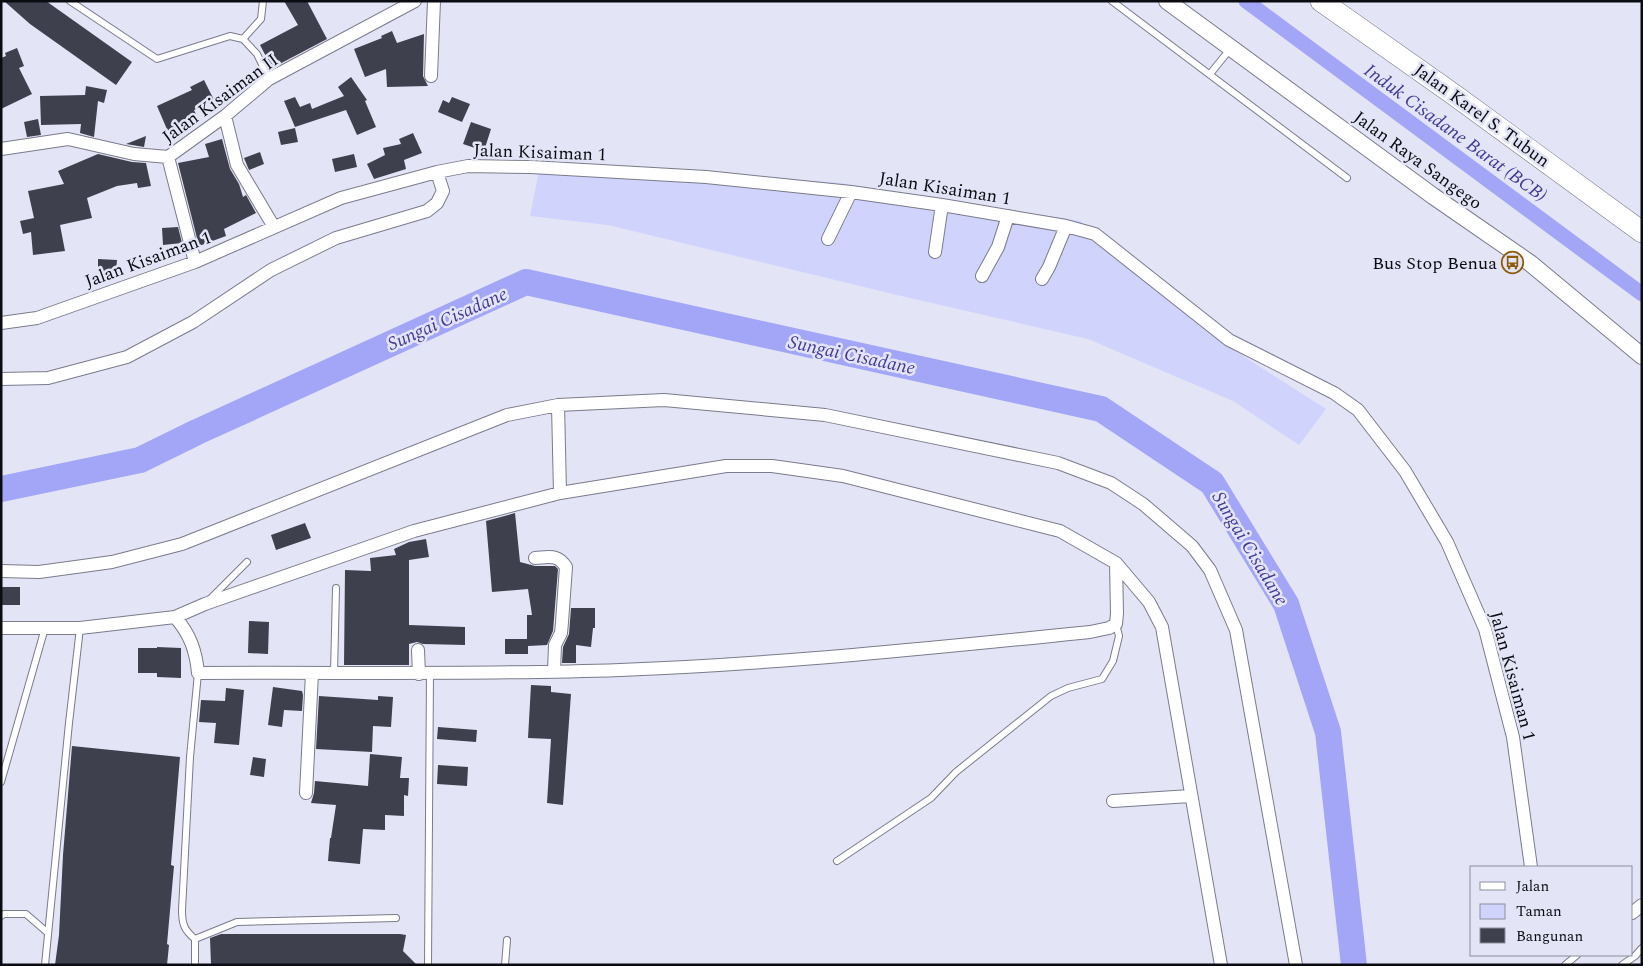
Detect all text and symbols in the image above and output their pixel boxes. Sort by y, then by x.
street label: Jalan Kisaiman II [157,47,284,150]
water label: Induk Cisadane Barat (BCB) [1357,57,1553,210]
street label: Jalan Karel S. Tubun [1408,57,1555,174]
street label: Jalan Raya Sangego [1348,104,1488,217]
street label: Jalan Kisaiman 1 [473,137,607,168]
street label: Jalan Kisaiman 1 [877,165,1013,212]
street label: Jalan Kisaiman 1 [81,224,215,295]
place label: Bus Stop Benua [1372,250,1497,277]
bus stop icon: Bus Stop Benua [1501,251,1525,275]
water label: Sungai Cisadane [383,280,512,359]
water label: Sungai Cisadane [786,328,918,383]
water label: Sungai Cisadane [1204,486,1295,612]
street label: Jalan Kisaiman 1 [1482,608,1543,744]
legend [1470,866,1633,956]
text: Jalan [1516,875,1549,898]
text: Taman [1516,900,1562,923]
text: Bangunan [1516,925,1583,948]

